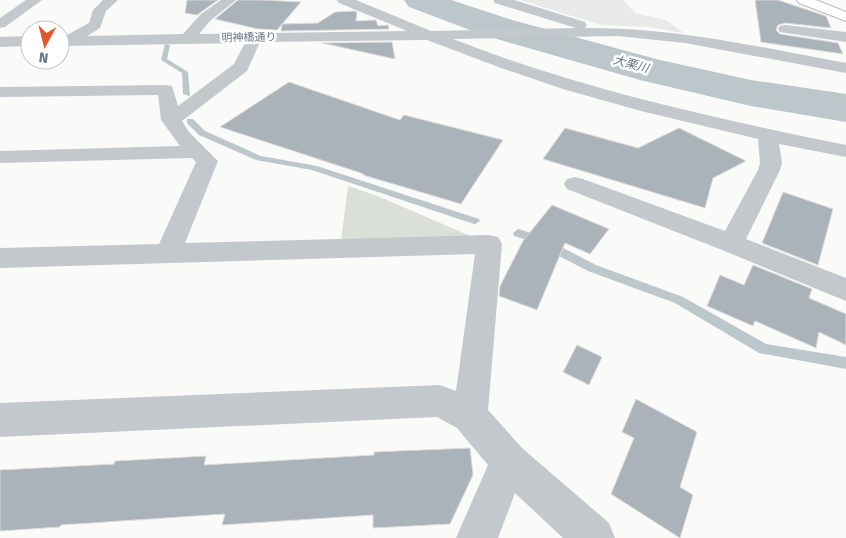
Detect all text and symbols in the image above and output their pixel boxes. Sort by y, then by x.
north arrow [20,20,70,70]
street label: 明神橋通り [221,31,277,44]
text: N [38,48,49,66]
water label: 大栗川 [612,53,652,76]

